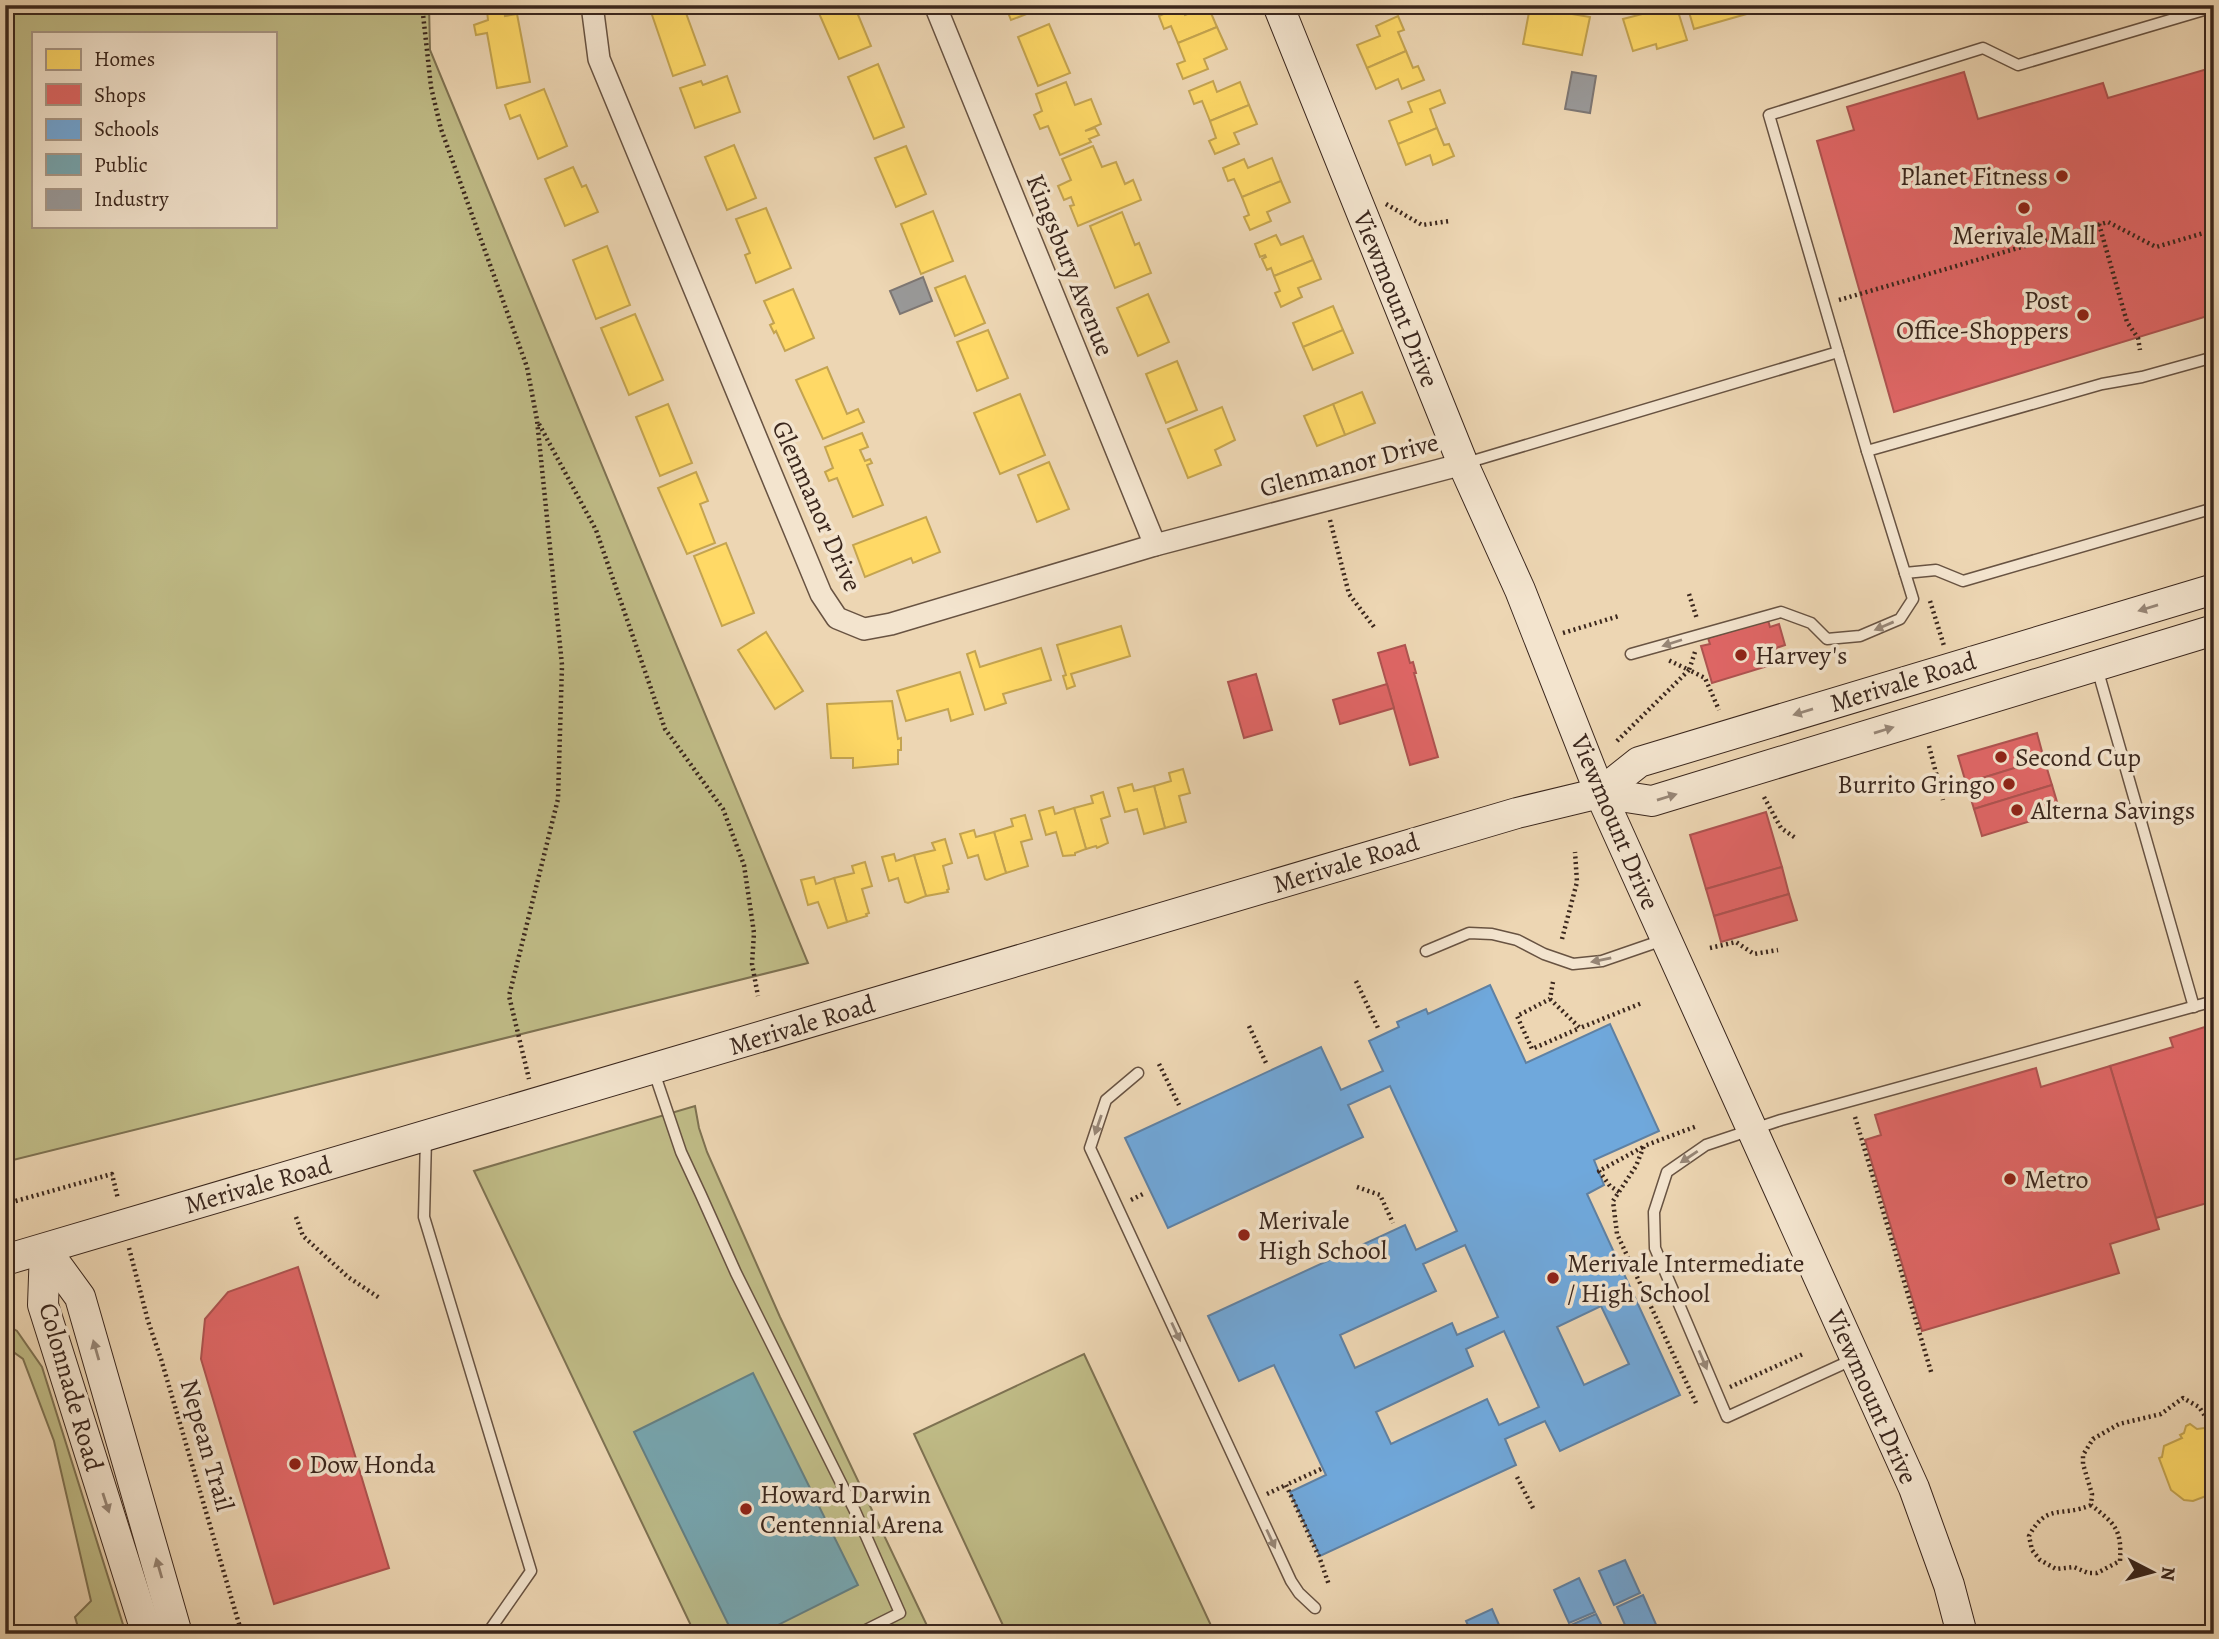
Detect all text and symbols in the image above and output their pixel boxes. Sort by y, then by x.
legend [32,32,276,228]
text: Homes [94,45,155,73]
text: Shops [94,81,146,109]
text: Schools [94,115,159,143]
text: Public [94,151,148,179]
place label: Planet Fitness [1900,159,2048,194]
marker: Planet Fitness [2054,168,2070,184]
street label: Kingsbury Avenue [1018,169,1122,361]
text: Industry [94,185,169,213]
marker: Merivale Mall [2016,200,2032,216]
street label: Viewmount Drive [1344,205,1447,392]
place label: Merivale Mall [1952,218,2096,253]
place label: Post Office-Shoppers [1896,283,2069,348]
marker: Post Office-Shoppers [2075,307,2091,323]
street label: Glenmanor Drive [764,415,870,597]
street label: Glenmanor Drive [1256,424,1442,506]
one-way arrow [2138,604,2159,614]
one-way arrow [1873,620,1894,631]
one-way arrow [1661,638,1682,649]
place label: Harvey's [1755,638,1848,673]
street label: Merivale Road [1826,643,1980,721]
marker: Harvey's [1733,647,1749,663]
one-way arrow [1792,708,1813,718]
one-way arrow [1874,725,1895,735]
street label: Viewmount Drive [1562,728,1668,915]
place label: Second Cup [2015,740,2141,775]
marker: Second Cup [1993,749,2009,765]
place label: Burrito Gringo [1837,767,1995,802]
marker: Burrito Gringo [2001,776,2017,792]
one-way arrow [1656,791,1677,802]
place label: Alterna Savings [2030,793,2195,828]
marker: Alterna Savings [2009,802,2025,818]
street label: Merivale Road [1269,824,1423,902]
one-way arrow [1590,954,1612,965]
street label: Merivale Road [725,986,879,1064]
one-way arrow [1092,1115,1103,1136]
street label: Merivale Road [181,1147,335,1223]
one-way arrow [1679,1150,1699,1163]
place label: Metro [2024,1162,2088,1197]
marker: Metro [2002,1171,2018,1187]
place label: Merivale High School [1258,1203,1387,1268]
marker: Merivale High School [1236,1227,1252,1243]
place label: Merivale Intermediate / High School [1567,1246,1804,1311]
marker: Merivale Intermediate / High School [1545,1270,1561,1286]
street label: Colonnade Road [30,1299,112,1475]
street label: Viewmount Drive [1818,1303,1926,1490]
one-way arrow [1170,1322,1182,1342]
one-way arrow [90,1339,100,1360]
one-way arrow [1697,1350,1709,1370]
street label: Nepean Trail [171,1375,243,1515]
place label: Dow Honda [309,1447,436,1482]
marker: Dow Honda [287,1456,303,1472]
place label: Howard Darwin Centennial Arena [760,1477,944,1542]
one-way arrow [101,1493,111,1514]
marker: Howard Darwin Centennial Arena [738,1501,754,1517]
one-way arrow [1266,1528,1277,1549]
north arrow [2118,1538,2188,1608]
one-way arrow [153,1557,163,1578]
text: N [2154,1565,2182,1582]

